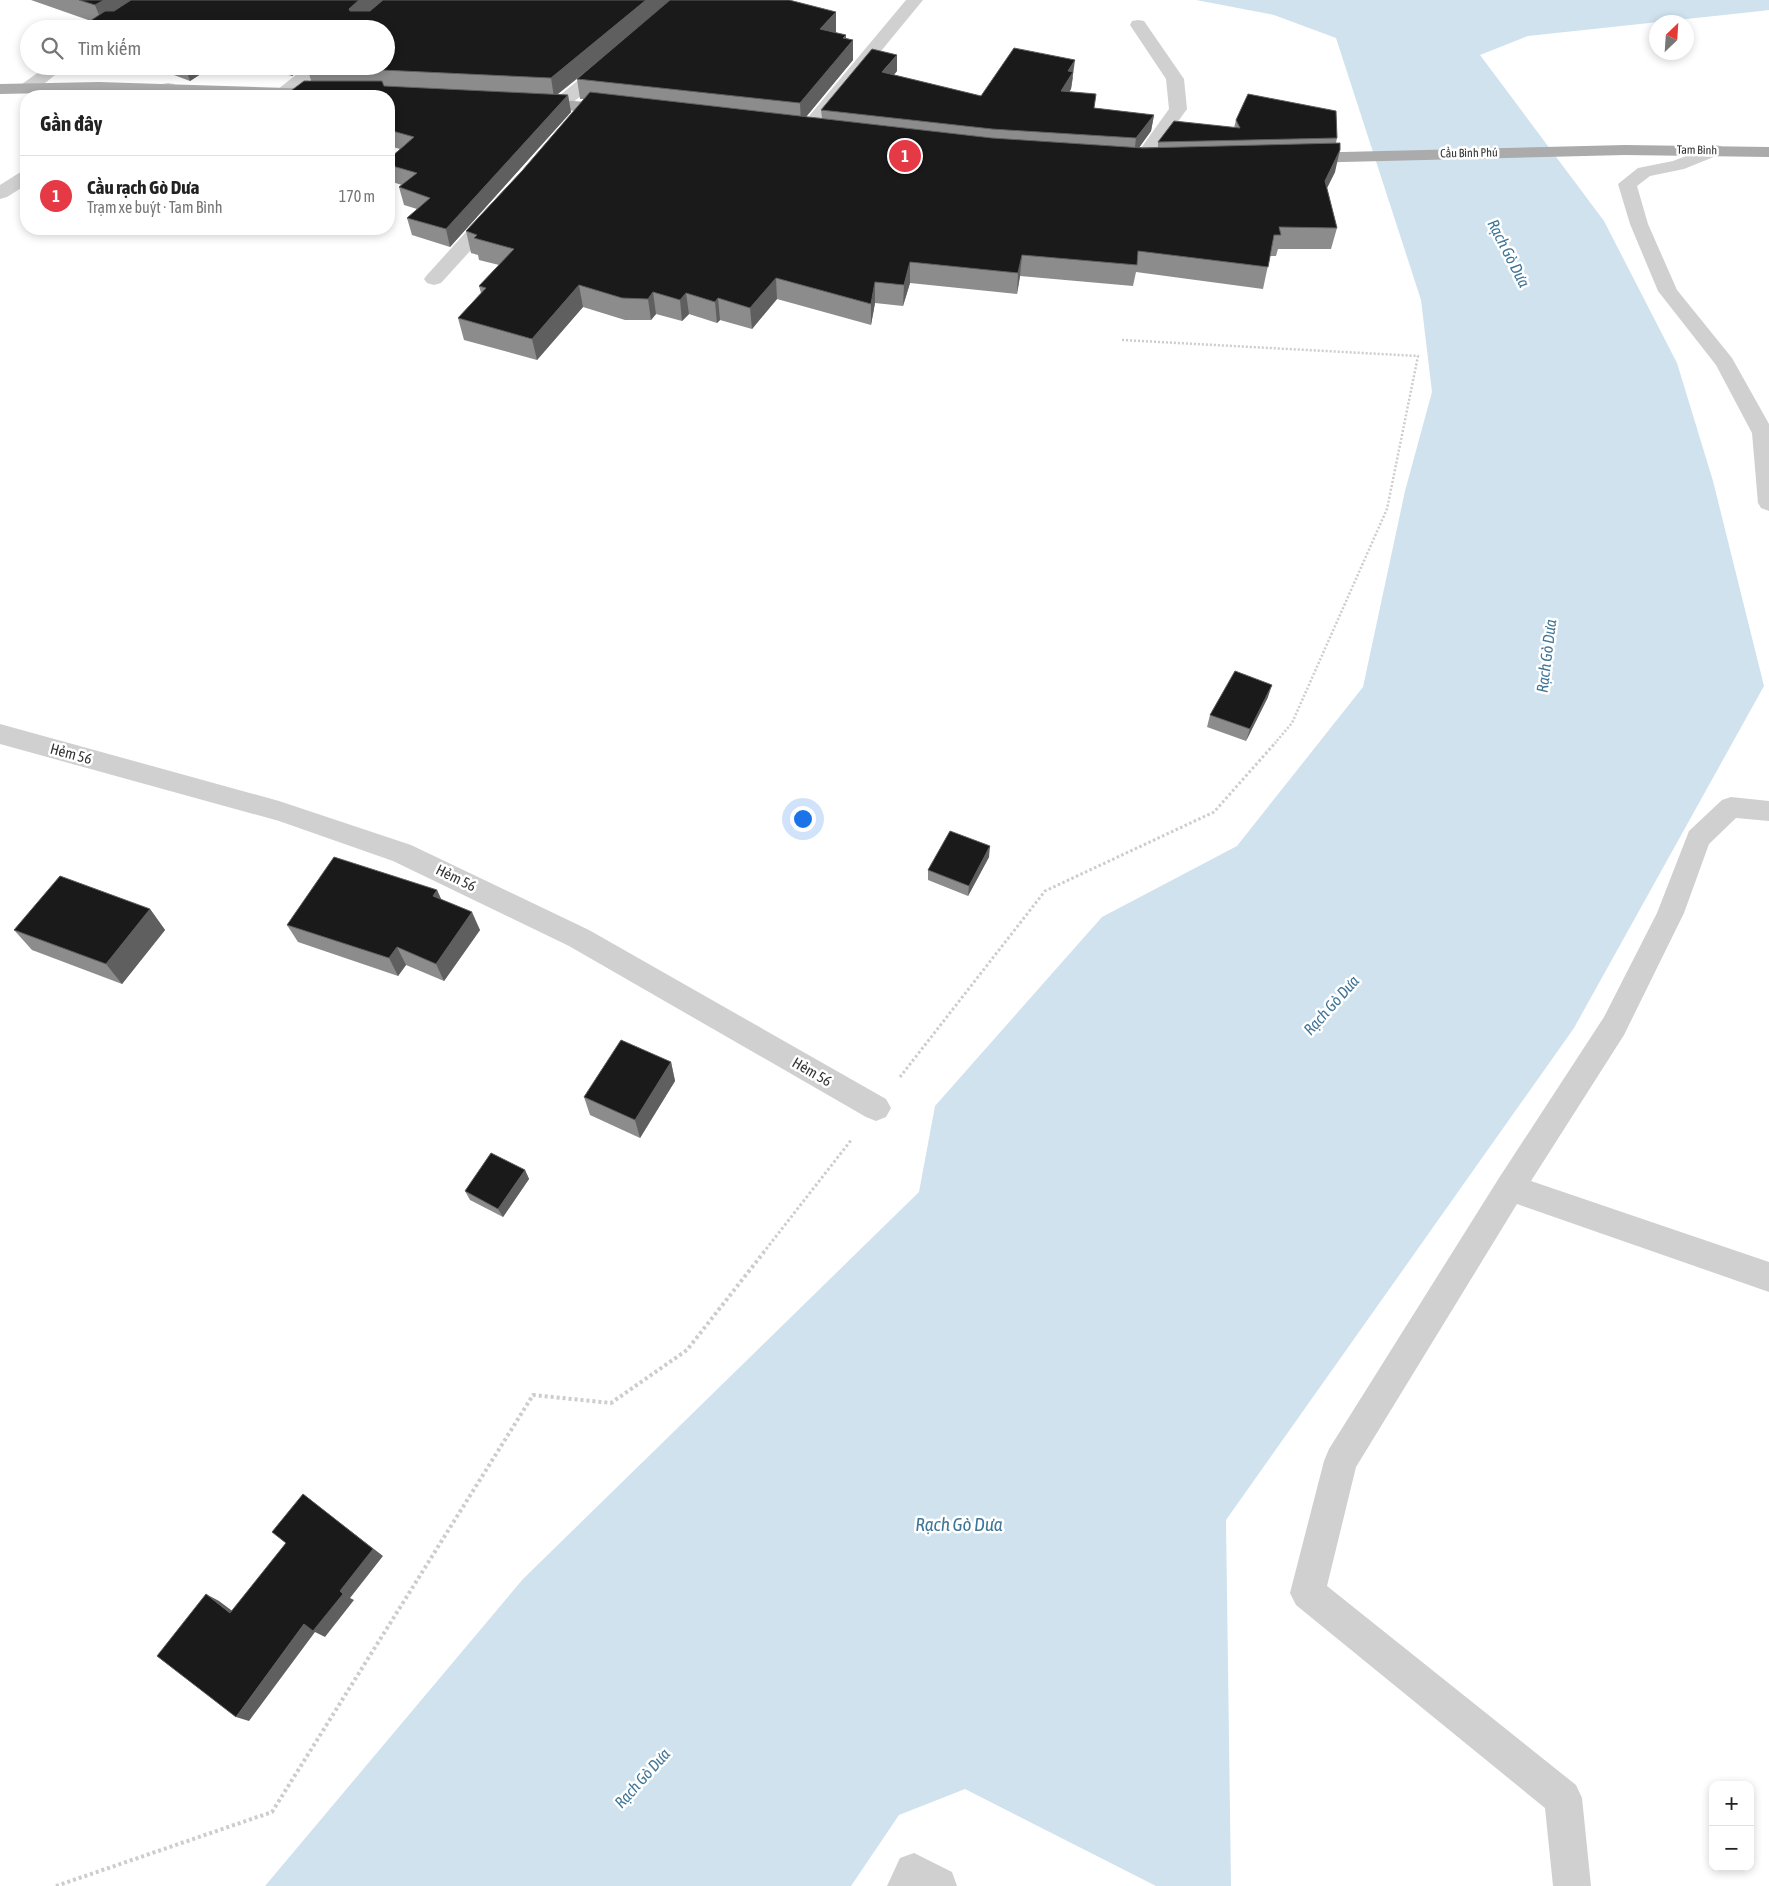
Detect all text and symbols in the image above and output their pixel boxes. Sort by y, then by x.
north arrow [1649,15,1694,60]
search box [20,20,395,75]
icon: search [38,34,66,62]
text: Tìm kiếm [78,37,141,59]
text: Gần đây [40,111,102,135]
pin: 1 [889,137,921,175]
street label: Tam Bình [1677,143,1717,157]
street label: Cầu Bình Phú [1440,145,1498,161]
text: Cầu rạch Gò Dưa [87,176,199,198]
text: 1 [52,187,60,205]
text: 170 m [339,187,375,205]
text: Trạm xe buýt · Tam Bình [87,198,223,216]
water label: Rạch Gò Dưa [1484,216,1534,290]
water label: Rạch Gò Dưa [1533,618,1559,694]
street label: Hẻm 56 [48,740,94,767]
your location [790,806,816,832]
street label: Hẻm 56 [433,861,479,895]
water label: Rạch Gò Dưa [1300,971,1363,1038]
street label: Hẻm 56 [790,1054,835,1090]
water label: Rạch Gò Dưa [915,1513,1003,1535]
water label: Rạch Gò Dưa [611,1744,674,1811]
map controls [1709,1781,1754,1871]
button: + [1709,1781,1754,1826]
button: − [1709,1826,1754,1871]

